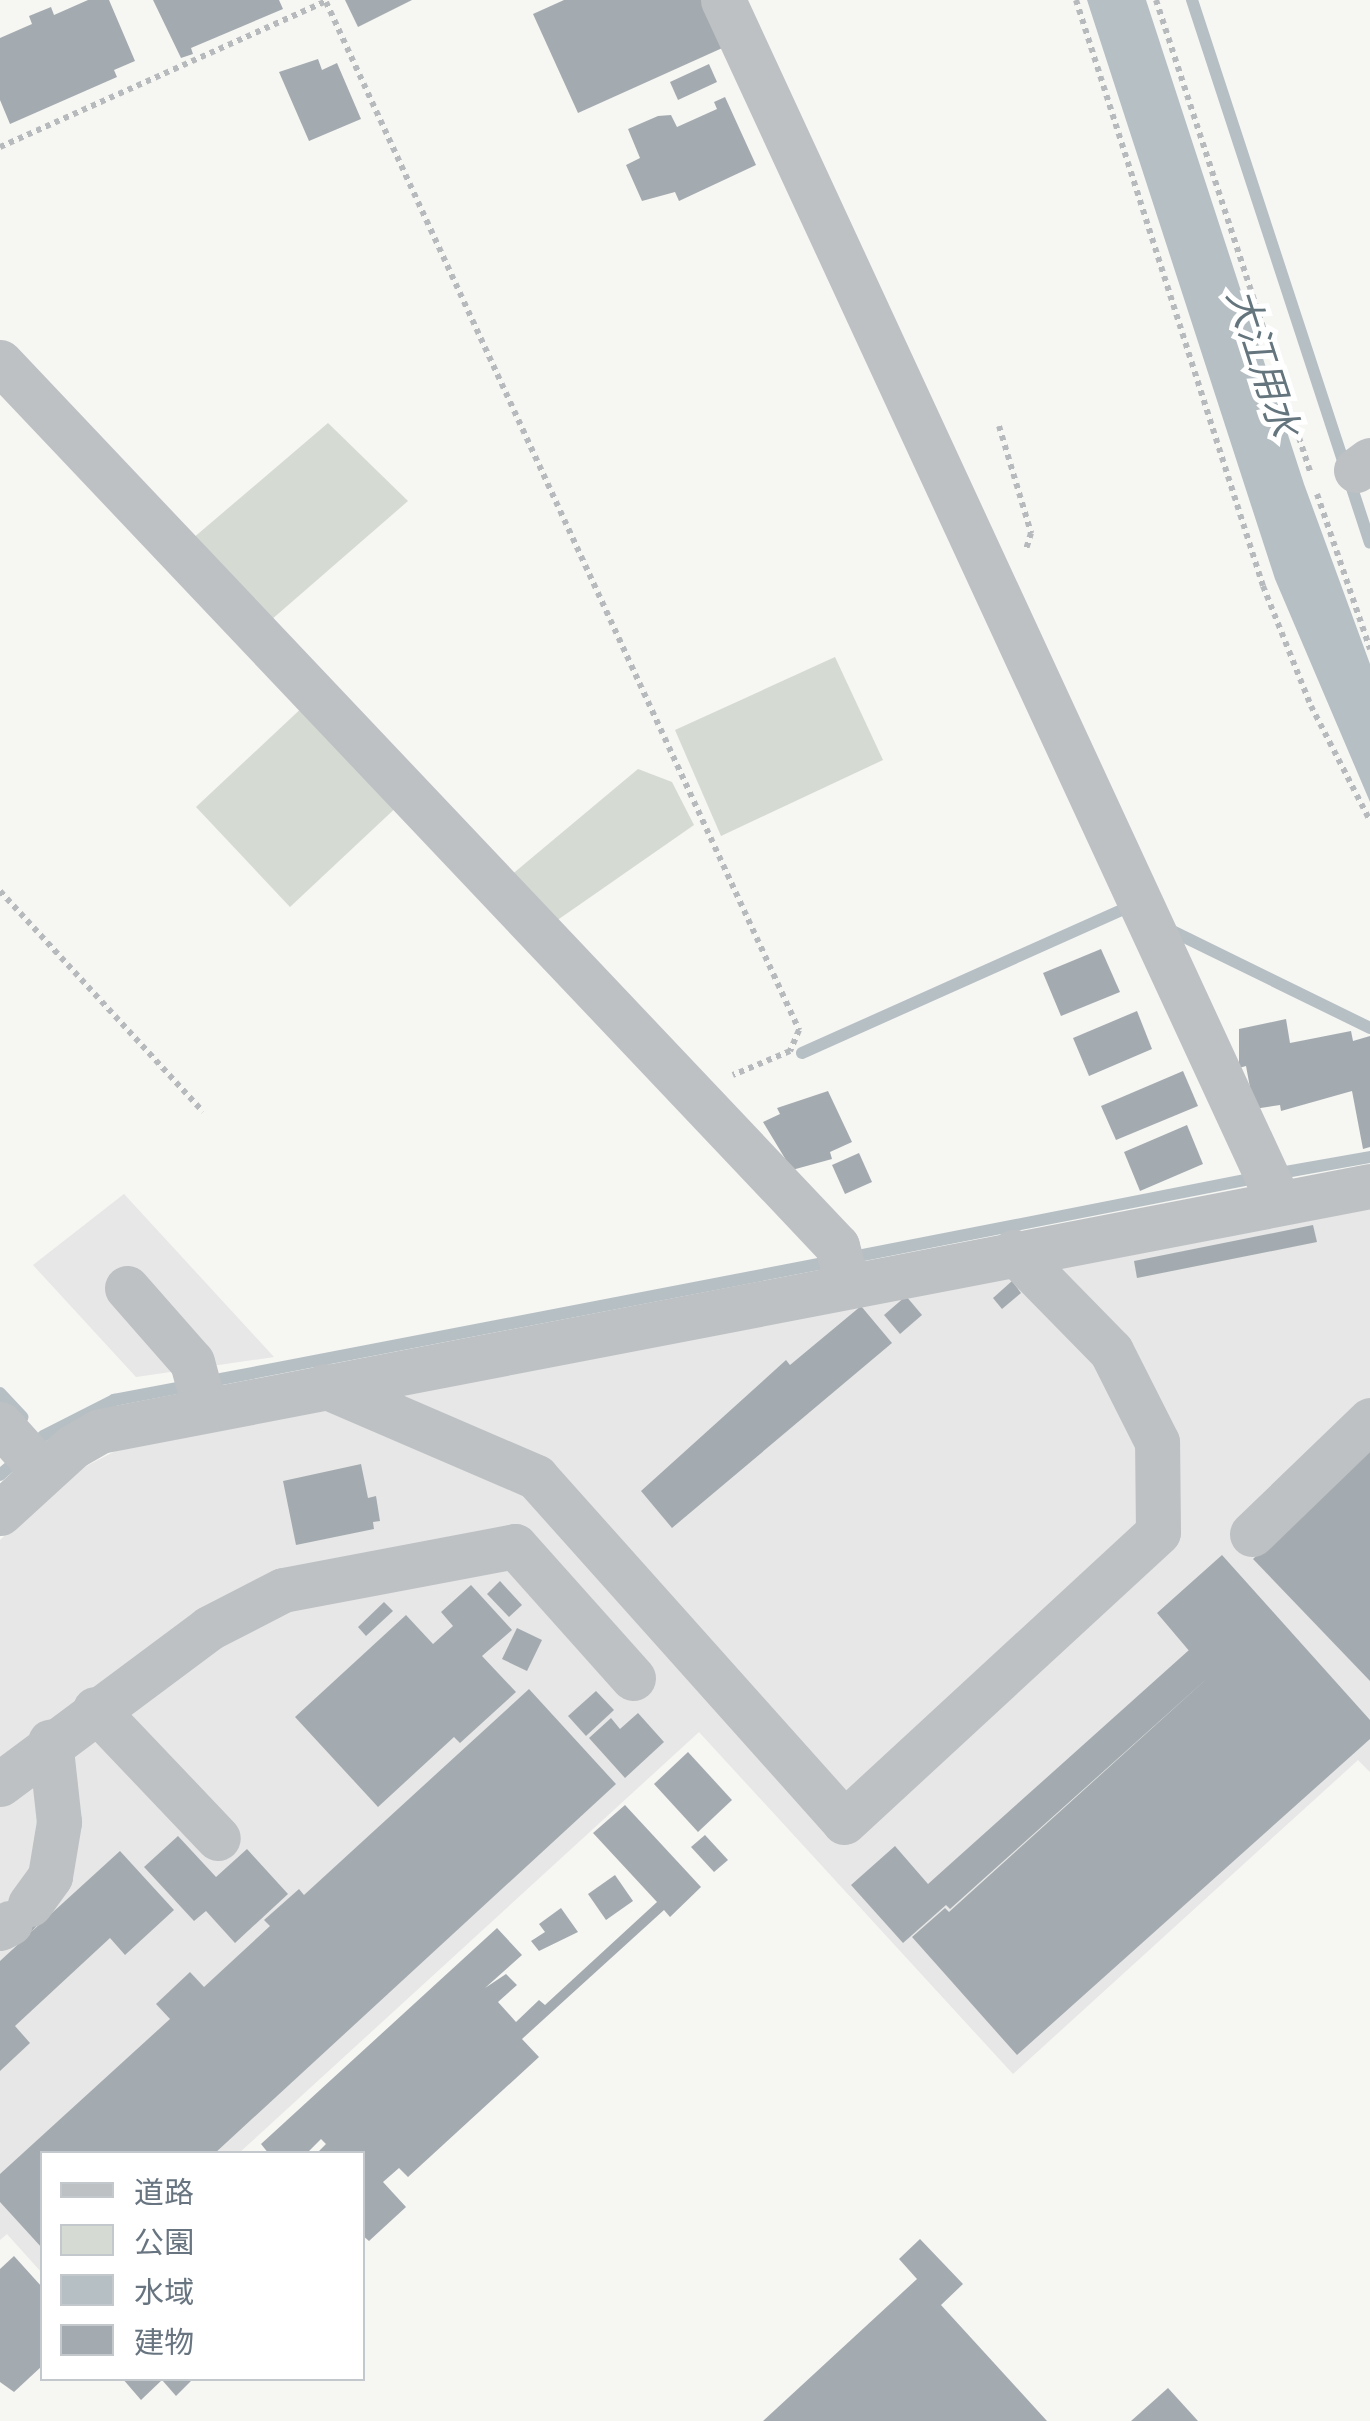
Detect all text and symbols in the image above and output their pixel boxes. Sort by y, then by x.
water label: 大江用水 [1219,283,1309,441]
legend [40,2151,365,2381]
text: 道路 [134,2171,194,2212]
text: 公園 [134,2221,194,2262]
text: 水域 [134,2271,194,2312]
text: 建物 [134,2321,194,2362]

